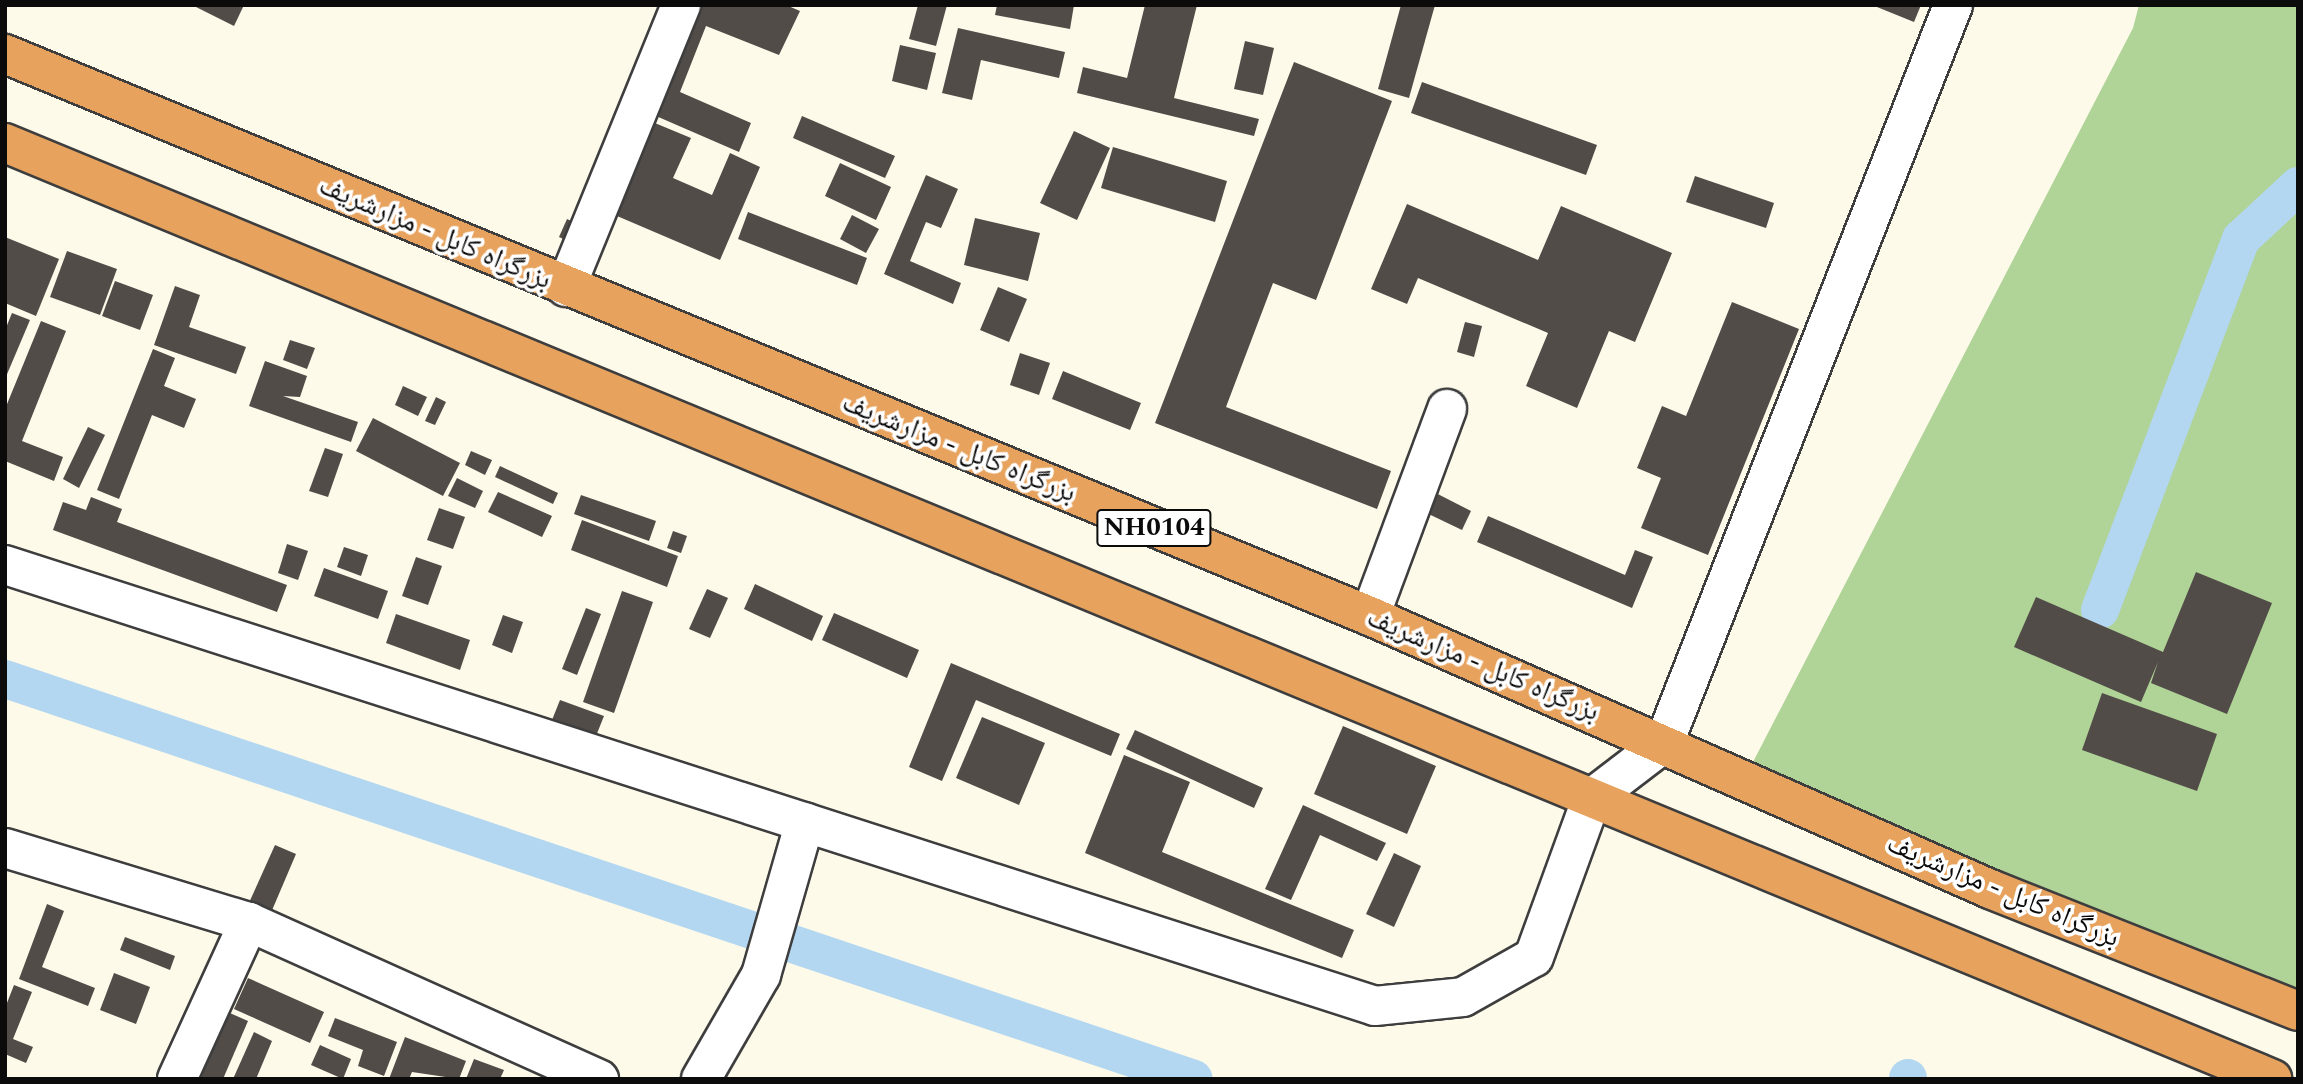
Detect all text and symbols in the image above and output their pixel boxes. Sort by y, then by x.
street label: بزرگراه کابل - مزارشریف [314,169,556,297]
street label: بزرگراه کابل - مزارشریف [837,386,1081,510]
road number: NH0104 [1096,506,1212,550]
street label: بزرگراه کابل - مزارشریف [1362,601,1604,729]
street label: بزرگراه کابل - مزارشریف [1882,827,2124,955]

